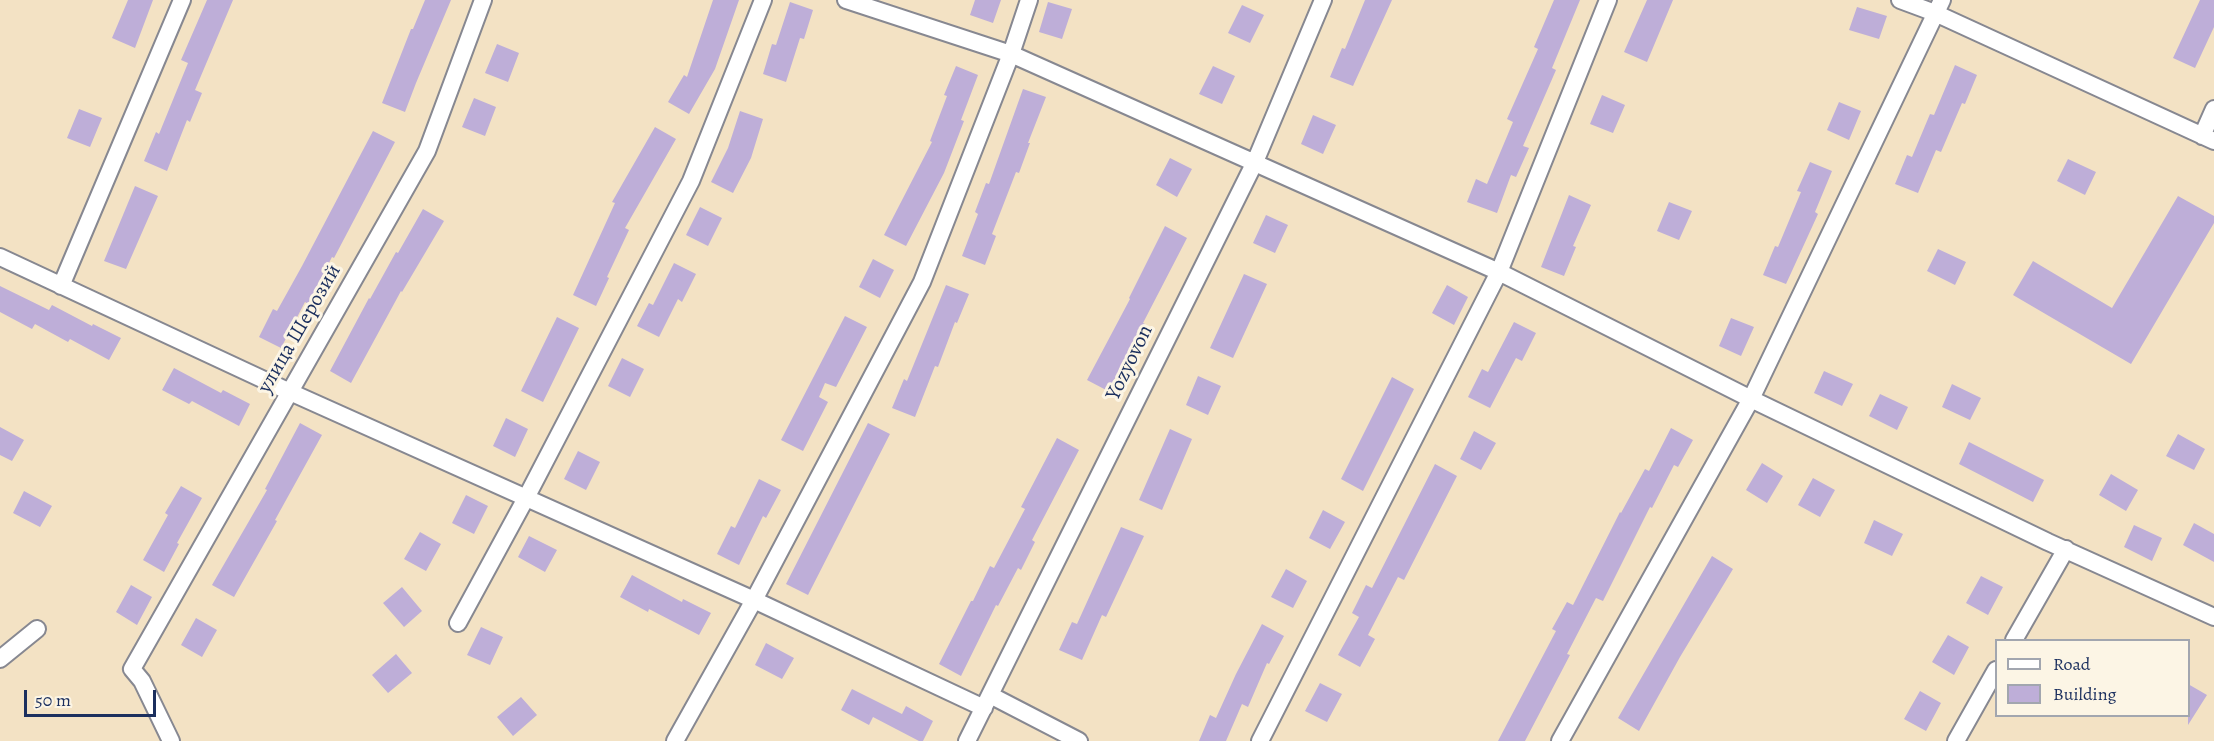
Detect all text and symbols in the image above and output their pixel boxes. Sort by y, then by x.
street label: улица Шерозий [253,260,347,398]
street label: Yozyovon [1101,321,1159,405]
legend [1995,639,2190,717]
text: Road [2053,652,2090,676]
scale bar [27,678,159,716]
text: Building [2053,682,2117,706]
text: 50 m [35,688,71,712]

